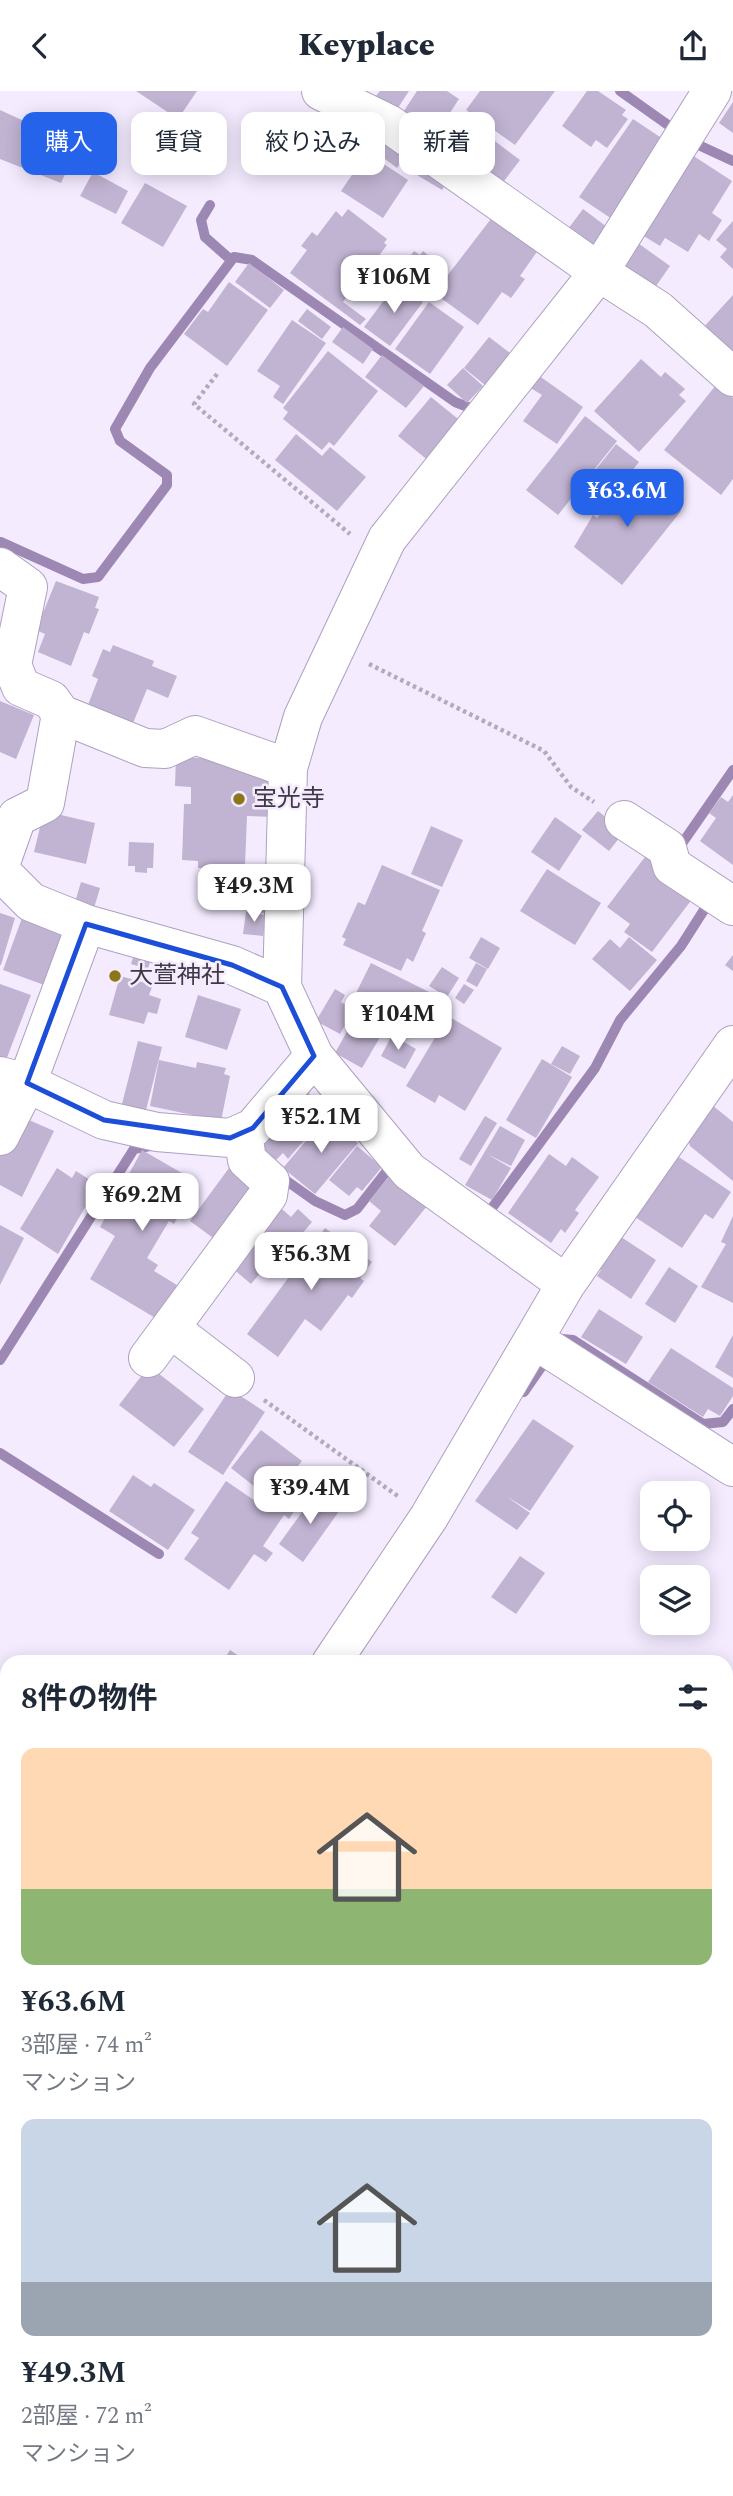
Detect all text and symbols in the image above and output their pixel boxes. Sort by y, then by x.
text: Keyplace [298,21,435,70]
icon: back [21,27,59,65]
icon: share [674,27,712,65]
chip: 購入 [21,112,117,175]
chip: 賃貸 [131,112,227,175]
chip: 絞り込み [241,112,385,175]
chip: 新着 [399,112,495,175]
pin: ¥106M [345,255,443,315]
text: ¥106M [357,260,431,295]
pin: ¥63.6M [570,469,684,529]
text: ¥63.6M [587,474,667,509]
place label: 宝光寺 [253,781,325,817]
marker: 宝光寺 [231,791,247,807]
pin: ¥49.3M [197,865,311,924]
text: ¥49.3M [214,869,294,904]
place label: 大萱神社 [129,958,225,994]
marker: 大萱神社 [107,968,123,984]
pin: ¥104M [349,993,447,1052]
text: ¥104M [361,997,435,1032]
pin: ¥52.1M [264,1095,378,1155]
text: ¥52.1M [281,1100,361,1135]
pin: ¥69.2M [85,1173,199,1233]
text: ¥69.2M [102,1178,182,1213]
pin: ¥56.3M [254,1233,368,1292]
text: ¥56.3M [271,1237,351,1272]
pin: ¥39.4M [253,1467,367,1526]
text: ¥39.4M [270,1471,350,1506]
map controls [640,1481,710,1635]
button: locate [640,1481,710,1551]
button: layers [640,1565,710,1635]
text: 8件の物件 [21,1676,158,1722]
icon: filters [674,1678,712,1716]
icon: home [304,1794,430,1920]
text: ¥63.6M [21,1979,126,2025]
text: 3部屋 · 74 m² [21,2028,152,2063]
text: マンション [21,2066,136,2101]
icon: home [304,2165,430,2291]
text: ¥49.3M [21,2350,126,2396]
text: 2部屋 · 72 m² [21,2399,152,2434]
text: マンション [21,2437,136,2472]

